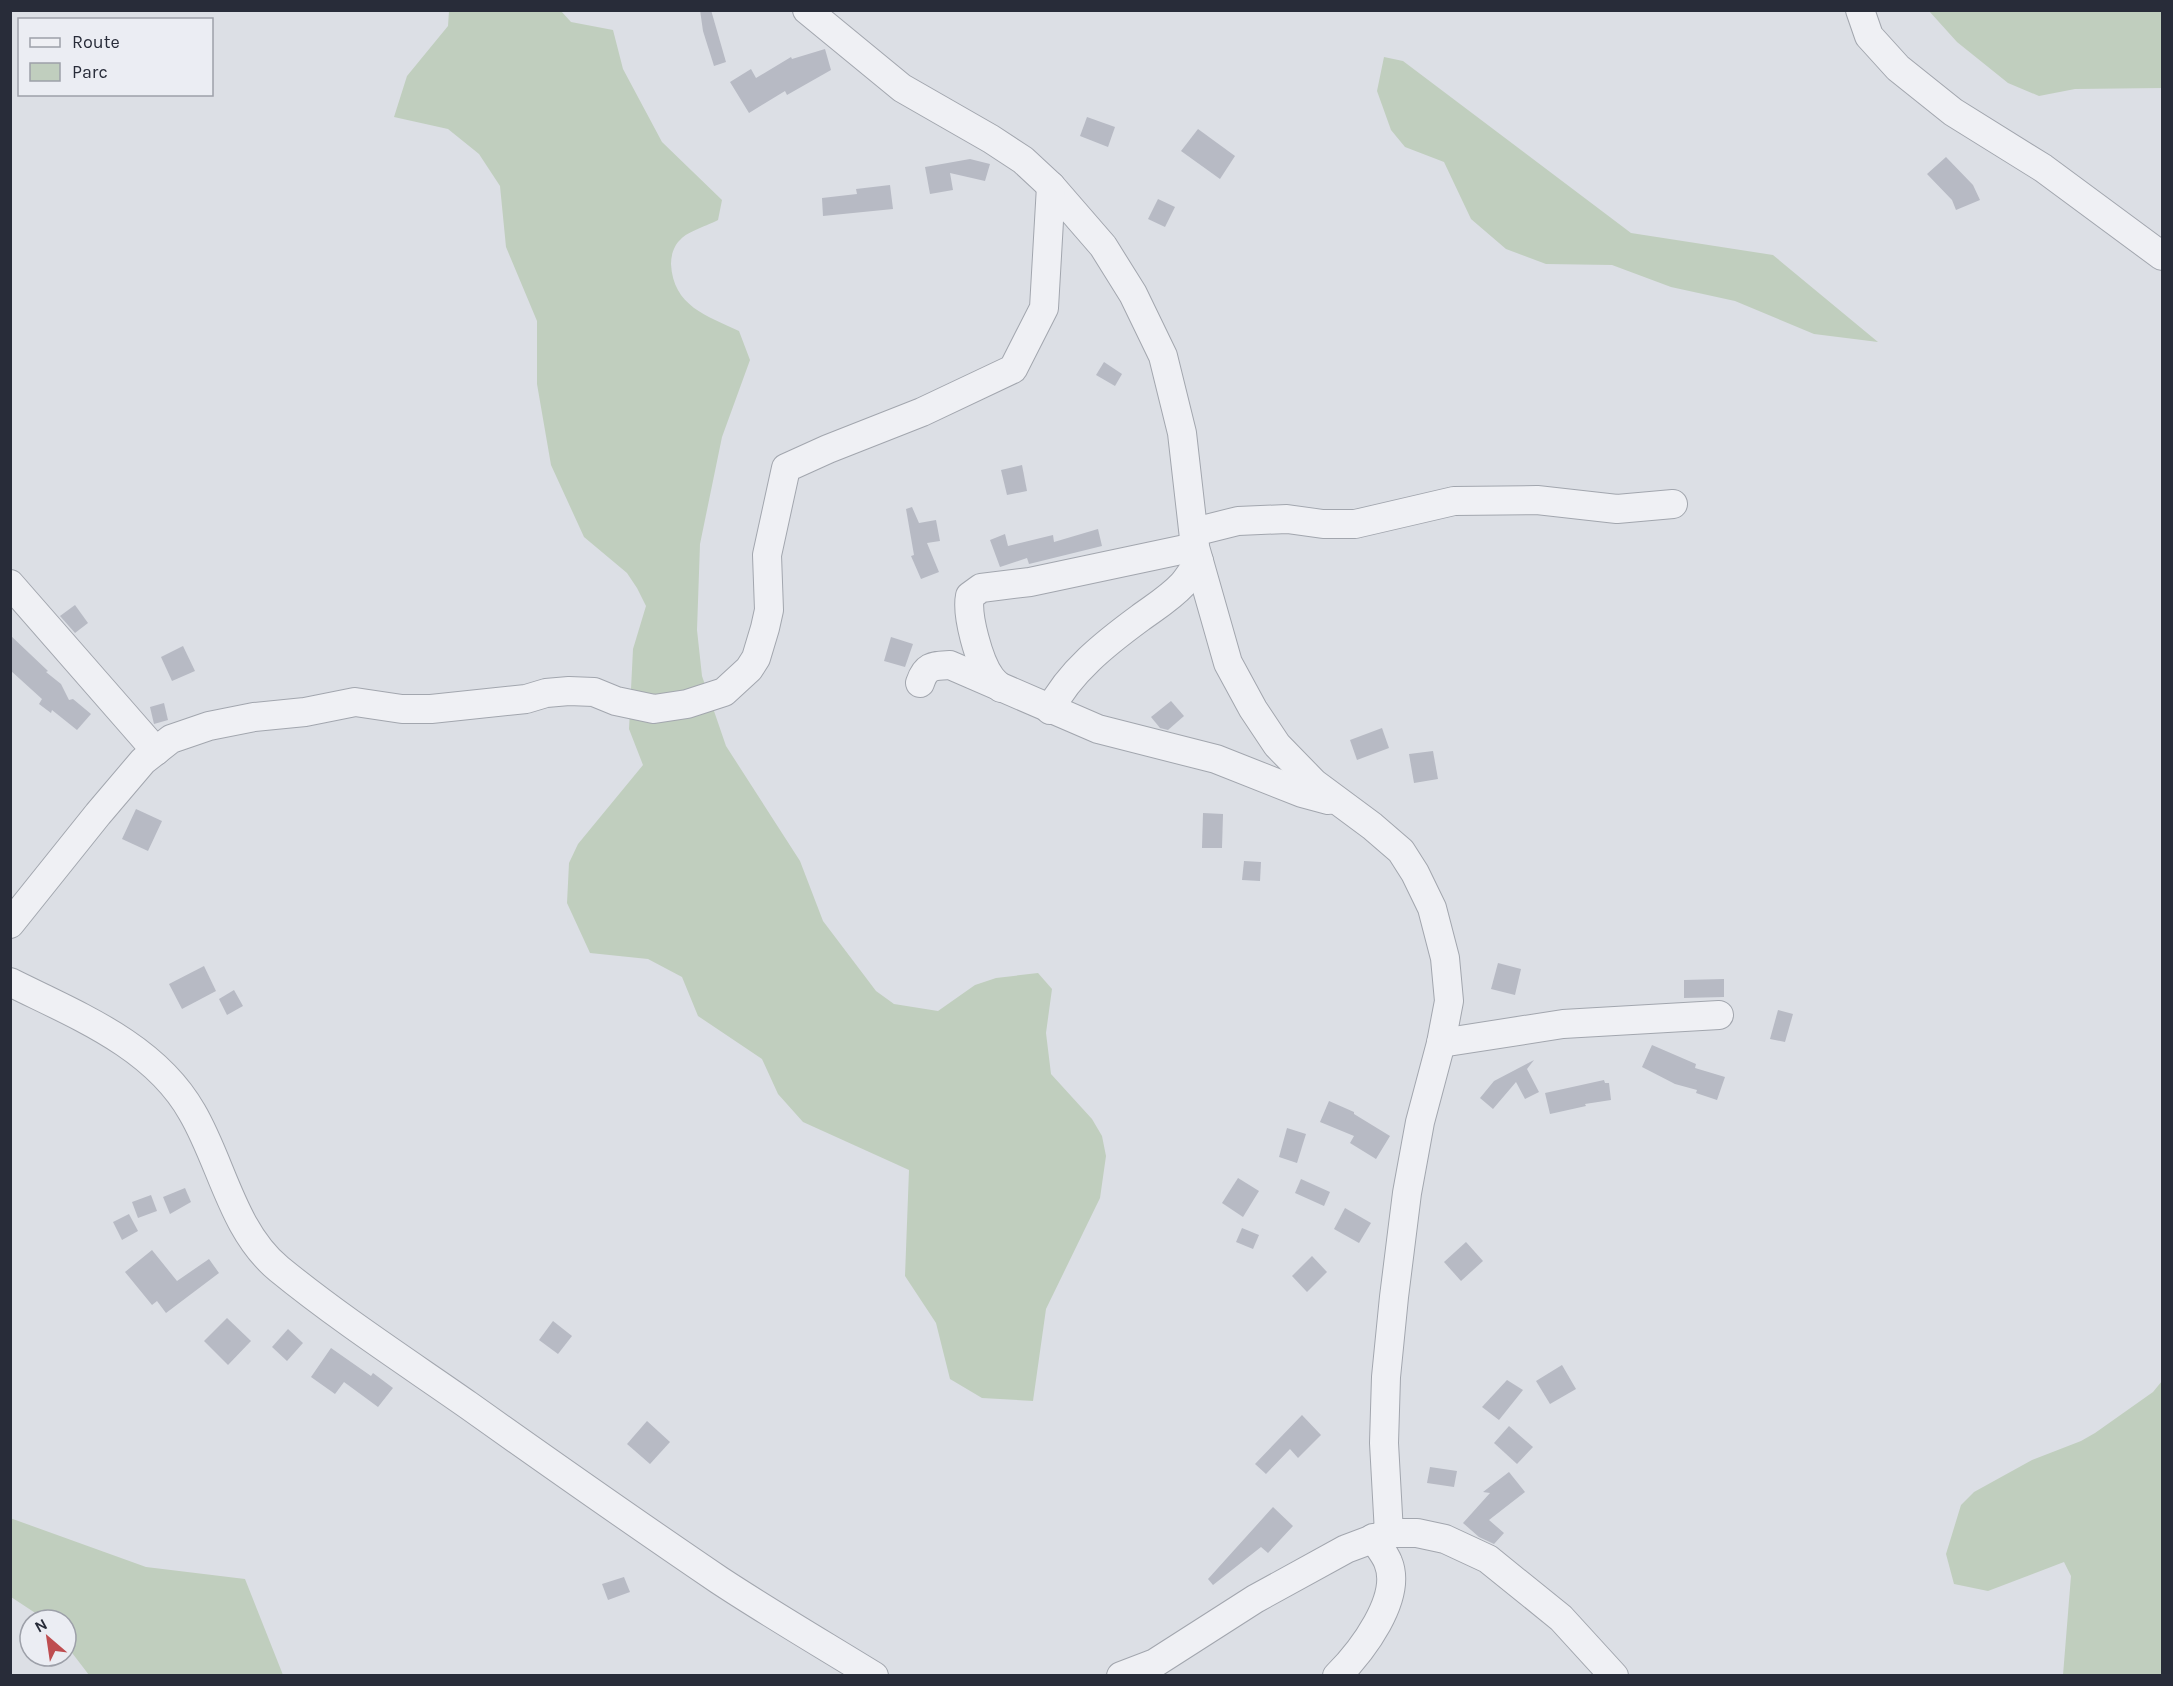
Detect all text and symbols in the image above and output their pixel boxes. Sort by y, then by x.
legend [18,18,213,96]
text: Route [72,31,120,53]
text: Parc [72,61,108,83]
north arrow [18,1608,78,1668]
text: N [31,1614,51,1636]

